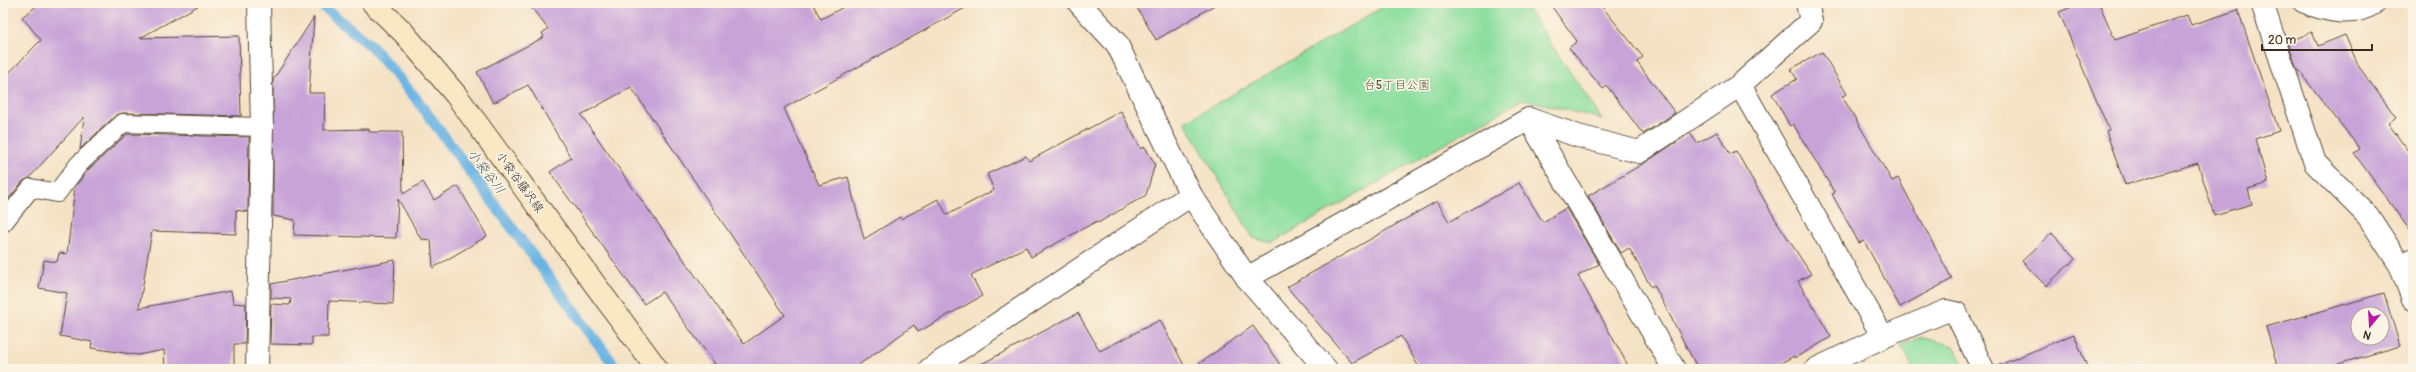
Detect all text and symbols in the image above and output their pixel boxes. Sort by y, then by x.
scale bar [2262,26,2372,52]
text: 20 m [2268,33,2297,48]
park label: 台5丁目公園 [1364,78,1430,93]
water label: 小袋谷川 [464,146,508,197]
street label: 小袋谷藤沢線 [492,149,547,216]
north arrow [2350,306,2390,346]
text: N [2361,328,2373,342]

